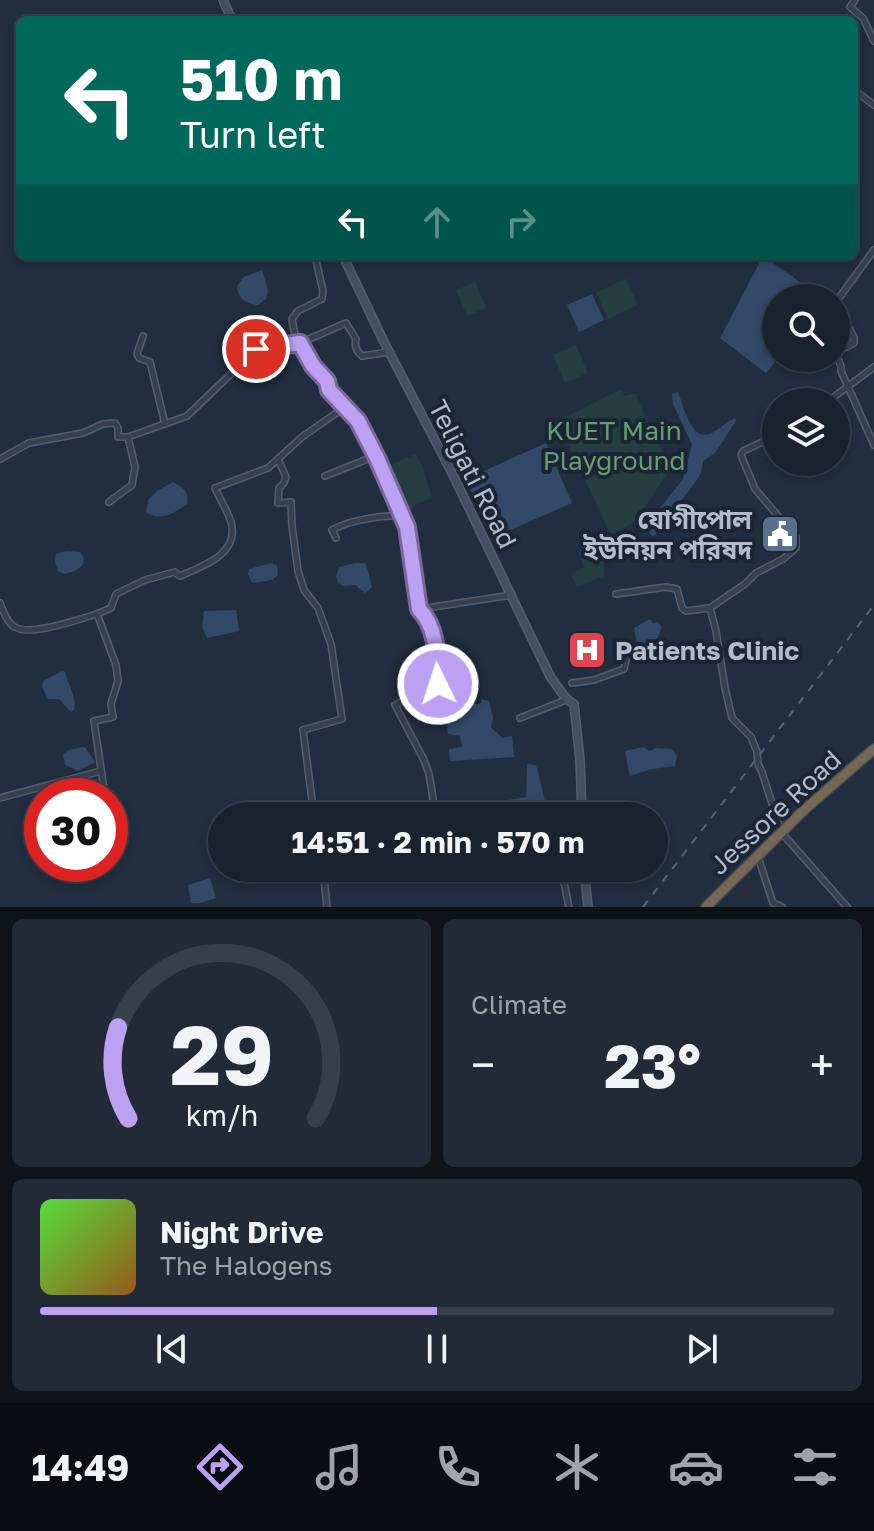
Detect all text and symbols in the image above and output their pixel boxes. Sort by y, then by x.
text: 510 m [180,45,342,112]
icon: left [48,48,152,152]
text: Turn left [180,113,326,156]
icon: left [331,200,375,244]
icon: ahead [415,200,459,244]
icon: right [499,200,543,244]
map controls [762,284,850,476]
button: search [762,284,850,372]
pin [222,315,290,383]
icon: arrive [234,327,278,371]
button: layers [762,388,850,476]
street label: Teligati Road [422,395,524,553]
park label: KUET Main Playground [543,415,685,476]
place label: যোগীপোল ইউনিয়ন পরিষদ [583,504,753,565]
public building icon: যোগীপোল ইউনিয়ন পরিষদ [759,513,801,555]
hospital icon: Patients Clinic [566,629,608,671]
place label: Patients Clinic [615,635,799,666]
position arrow [396,642,480,726]
street label: Jessore Road [703,743,847,881]
speed limit sign: 30 [24,778,128,882]
text: 14:51 · 2 min · 570 m [291,824,585,860]
text: Climate [471,989,567,1020]
text: 29 [170,1003,273,1103]
text: 23° [604,1029,701,1101]
text: − [471,1038,495,1091]
text: + [810,1038,834,1091]
text: km/h [185,1098,258,1132]
text: Night Drive [160,1214,324,1250]
text: The Halogens [160,1250,333,1281]
icon: previous [150,1327,194,1371]
icon: pause [415,1327,459,1371]
icon: next [680,1327,724,1371]
icon: directions [192,1439,248,1495]
icon: music [311,1439,367,1495]
icon: phone [430,1439,486,1495]
icon: climate [549,1439,605,1495]
icon: car [668,1439,724,1495]
icon: filters [787,1439,843,1495]
text: 14:49 [31,1446,129,1489]

